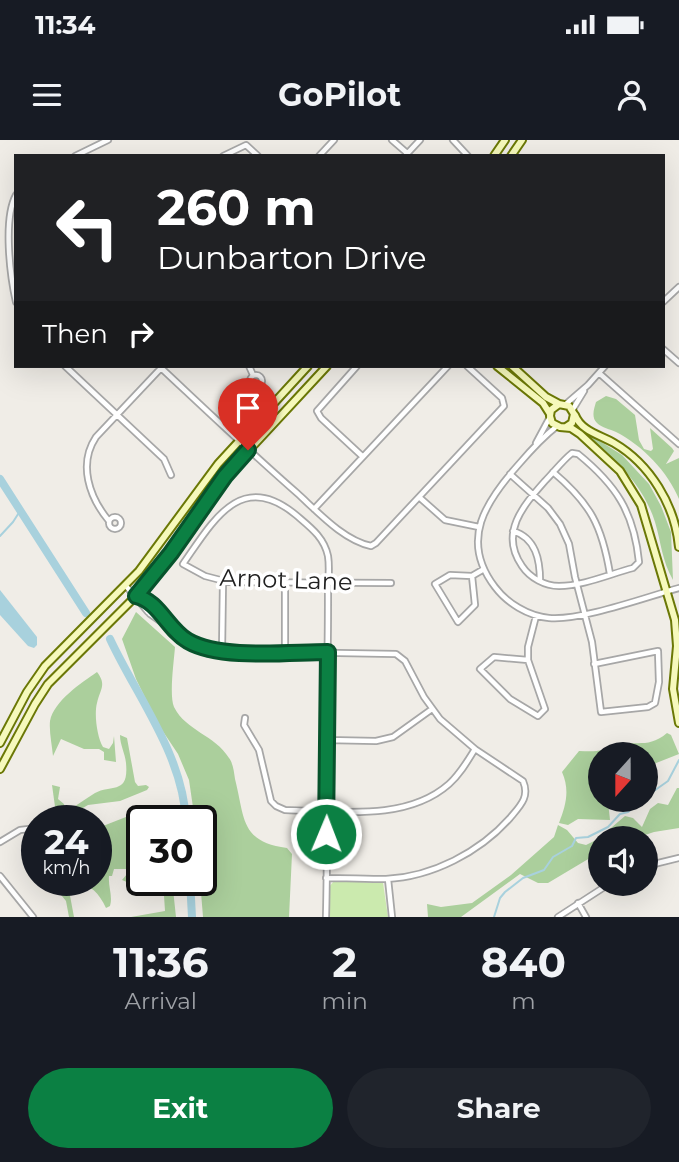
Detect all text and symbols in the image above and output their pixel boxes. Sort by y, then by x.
text: 11:34 [35,9,96,41]
text: GoPilot [278,75,401,114]
icon: menu [28,76,66,114]
icon: person [613,76,651,114]
text: 260 m [157,178,316,237]
icon: left [42,182,133,273]
text: Dunbarton Drive [157,238,427,277]
icon: right [122,315,160,353]
text: Then [42,318,108,350]
pin [218,378,278,450]
icon: arrive [229,389,267,427]
street label: Arnot Lane [219,563,353,596]
north arrow [588,742,658,812]
map controls [588,742,658,896]
position arrow [289,797,363,871]
speed limit sign: 30 [126,805,217,896]
text: 24 [44,820,89,863]
button: sound [588,826,658,896]
text: km/h [42,857,91,879]
text: 11:36 [113,936,209,988]
text: 2 [332,936,357,988]
text: 840 [481,936,566,988]
text: Arrival [125,987,197,1015]
text: min [322,987,368,1015]
text: m [511,987,536,1015]
button: Exit [28,1068,333,1148]
button: Share [347,1068,651,1148]

